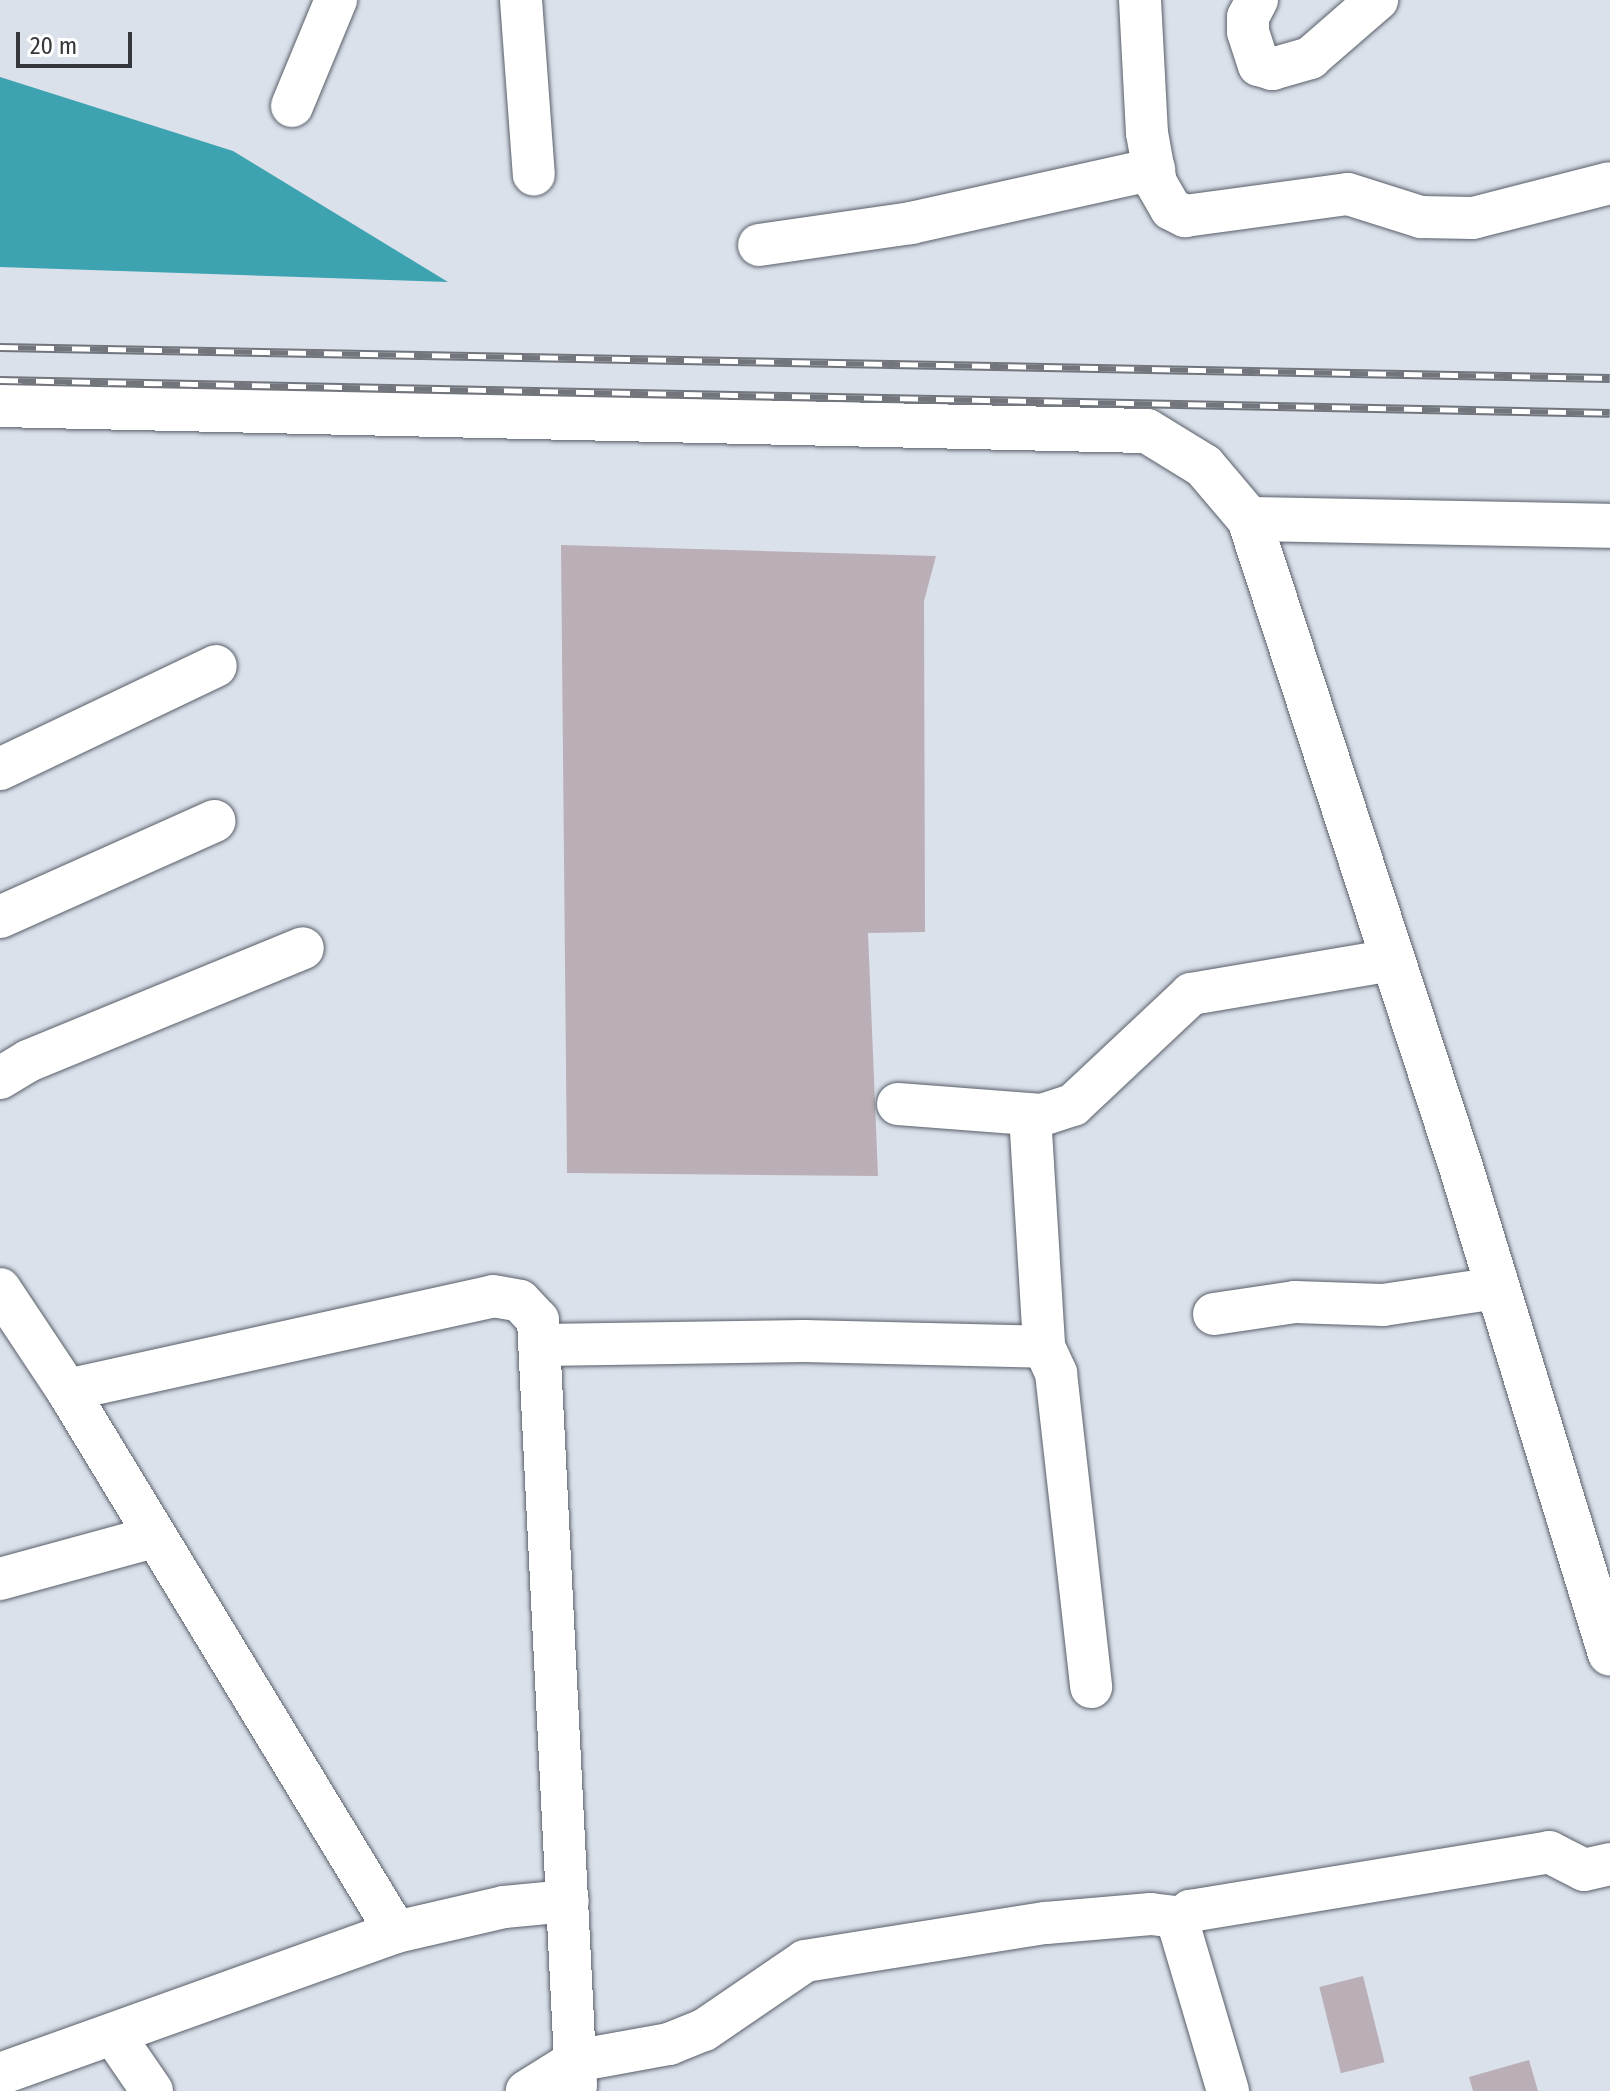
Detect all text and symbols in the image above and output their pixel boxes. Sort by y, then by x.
scale bar [20,16,136,66]
text: 20 m [30,32,77,60]

